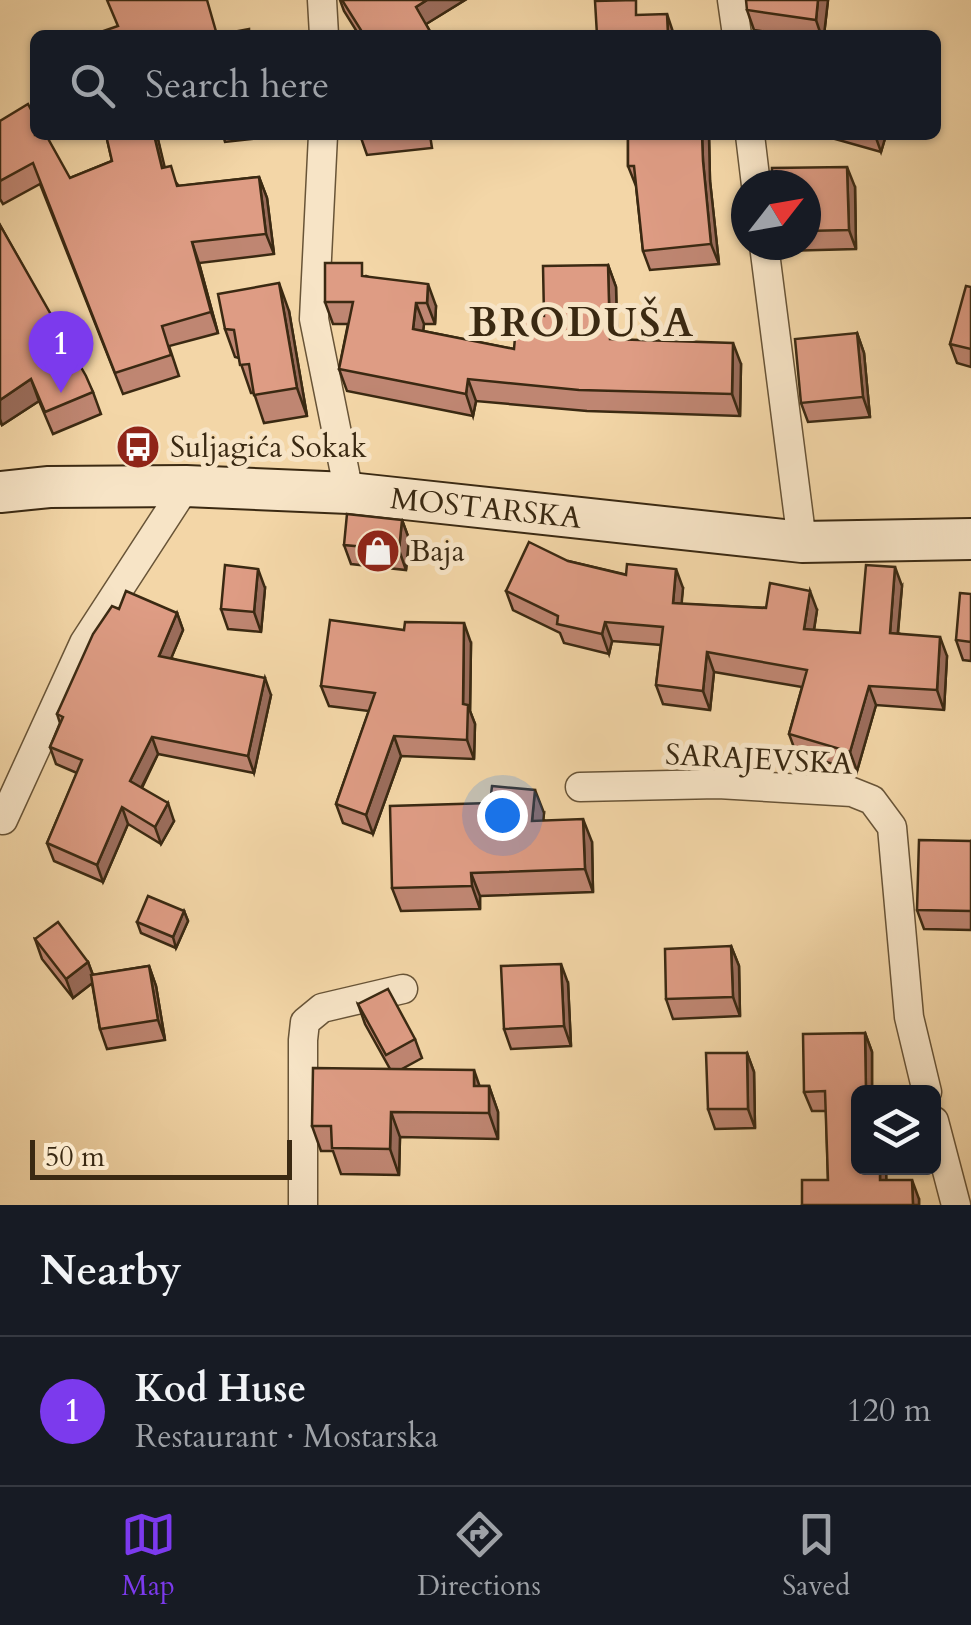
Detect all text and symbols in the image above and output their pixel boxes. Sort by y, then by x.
search box [30,30,941,140]
icon: search [65,58,120,113]
text: Search here [145,59,329,111]
north arrow [731,170,821,260]
district label: BRODUŠA [468,296,696,351]
pin: 1 [28,310,94,393]
bus stop icon: Suljagića Sokak [115,424,161,470]
place label: Suljagića Sokak [170,427,367,468]
street label: MOSTARSKA [388,478,584,539]
shop icon: Baja [355,528,401,574]
place label: Baja [410,531,465,572]
street label: SARAJEVSKA [664,734,855,785]
your location [477,790,528,841]
map controls [851,1085,941,1175]
button: layers [851,1085,941,1175]
scale bar [30,1135,292,1180]
text: 50 m [45,1138,105,1176]
text: Nearby [40,1242,182,1299]
text: Kod Huse [135,1363,306,1415]
text: 1 [64,1389,81,1433]
text: 120 m [846,1389,931,1433]
text: Restaurant · Mostarska [135,1415,438,1459]
tab: Map [121,1507,176,1605]
tab: Directions [417,1507,541,1605]
tab: Saved [782,1507,850,1605]

